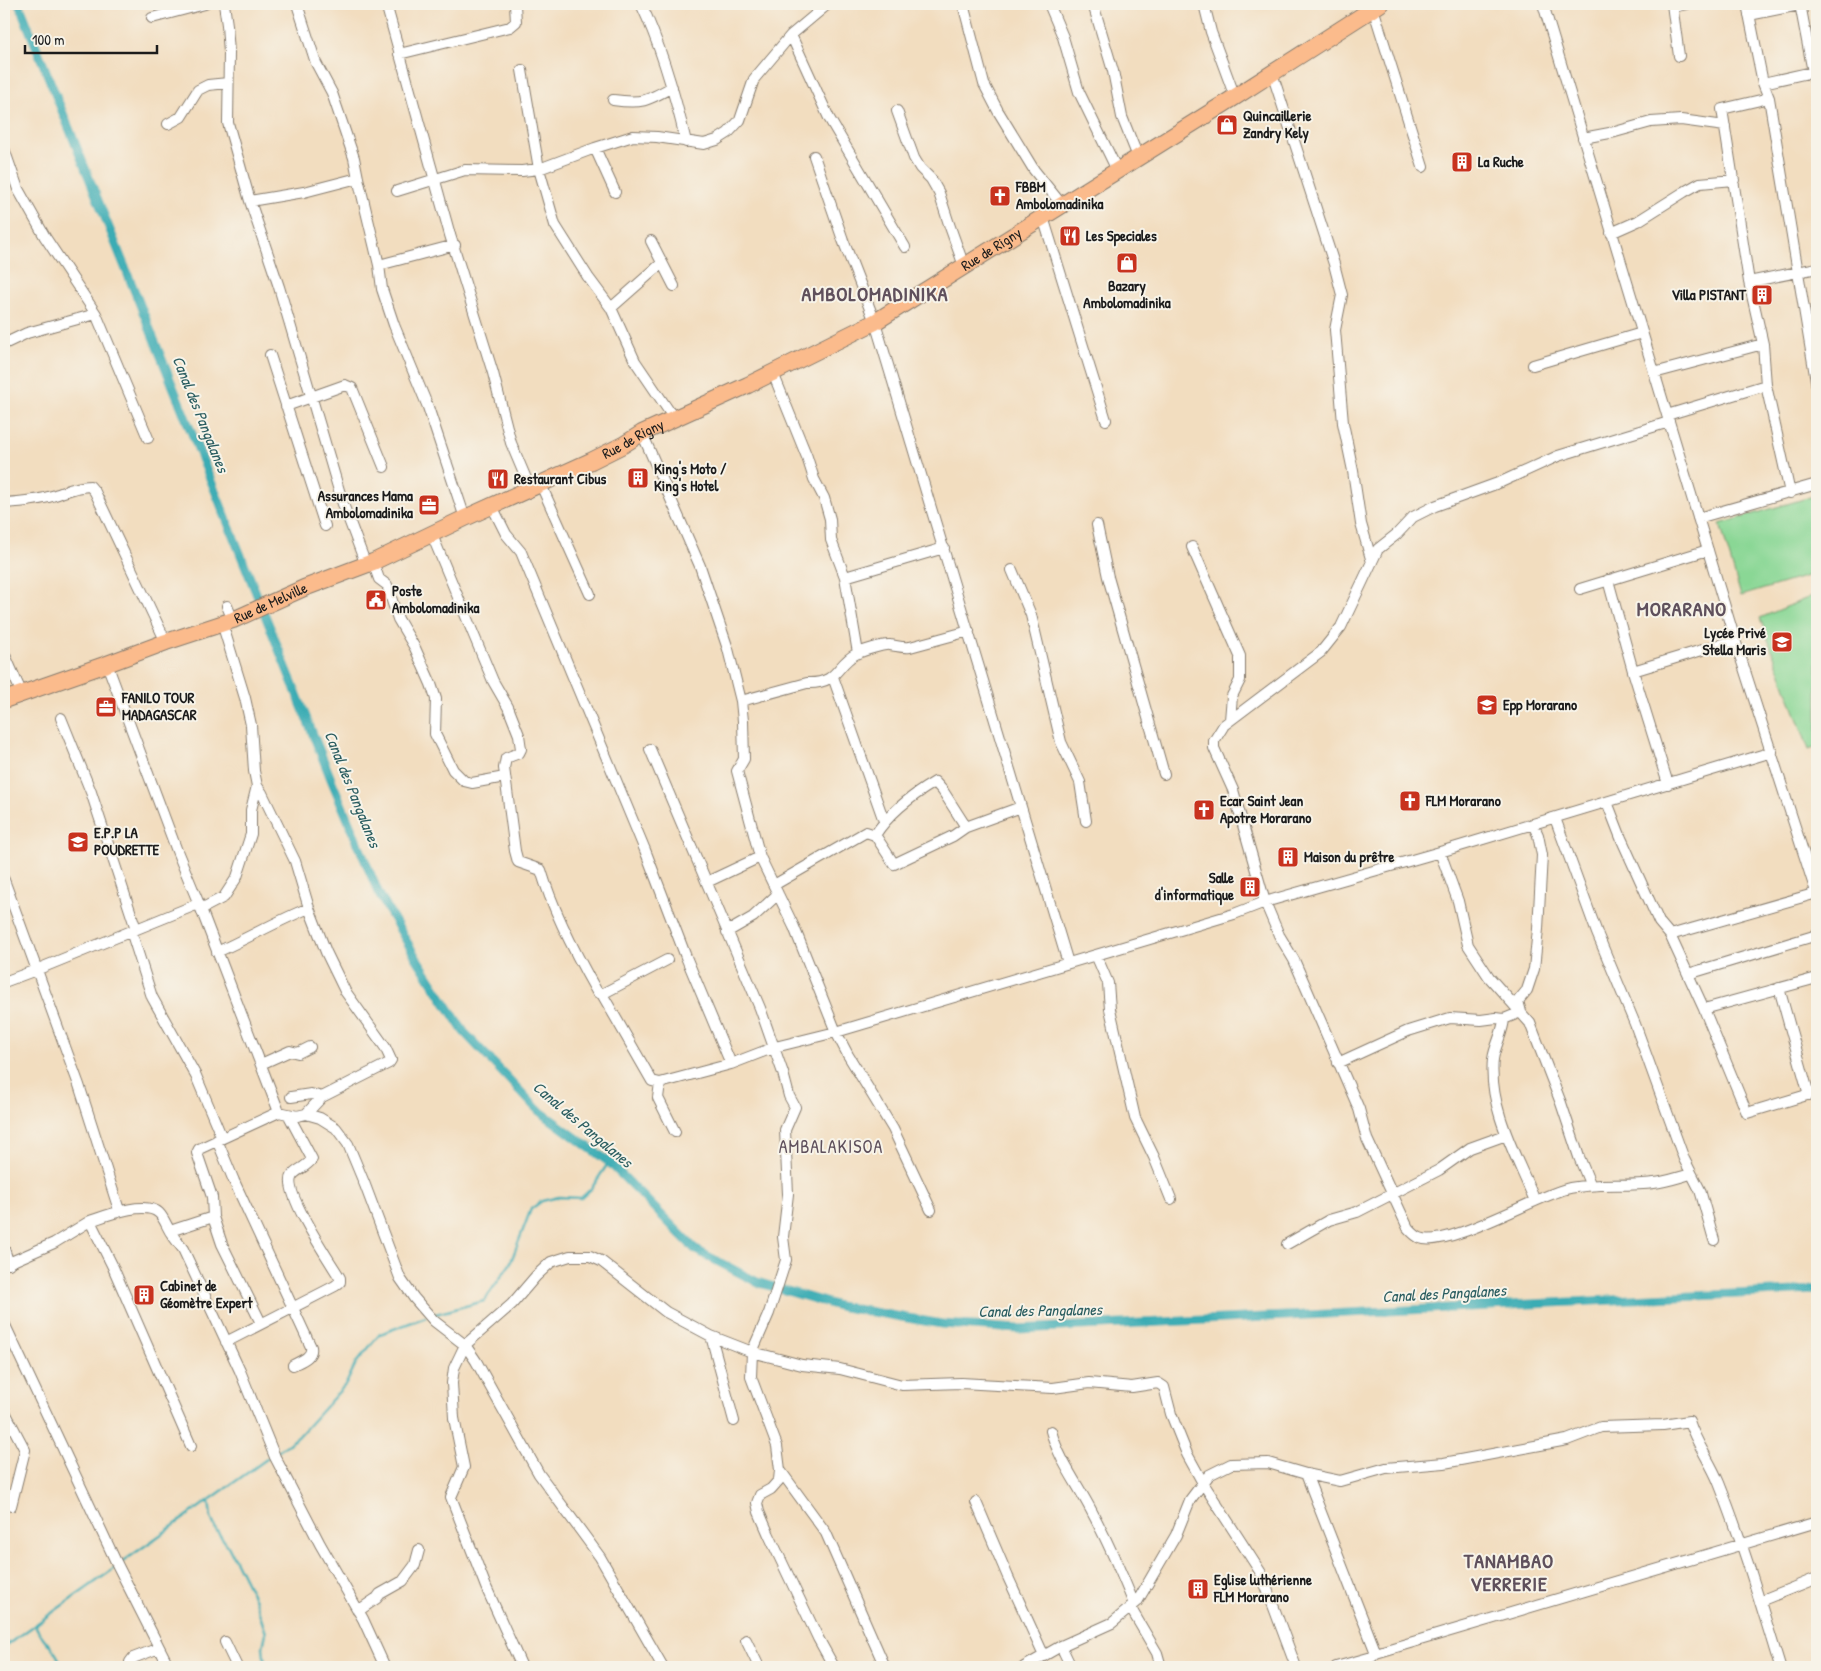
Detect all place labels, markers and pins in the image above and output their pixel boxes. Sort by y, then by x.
place label: Quincaillerie Zandry Kely [1243,105,1312,144]
shop icon: Quincaillerie Zandry Kely [1215,113,1239,137]
building icon: La Ruche [1450,150,1474,174]
place label: La Ruche [1478,151,1524,172]
place label: FBBM Ambolomadinika [1015,176,1103,214]
church icon: FBBM Ambolomadinika [988,184,1012,208]
restaurant icon: Les Speciales [1058,224,1082,248]
place label: Les Speciales [1086,225,1157,247]
shop icon: Bazary Ambolomadinika [1115,251,1139,275]
place label: Bazary Ambolomadinika [1083,275,1171,313]
building icon: Villa PISTANT [1750,283,1774,307]
place label: Villa PISTANT [1671,284,1747,305]
place label: King's Moto / King's Hotel [654,458,727,497]
building icon: King's Moto / King's Hotel [626,466,650,490]
restaurant icon: Restaurant Cibus [486,467,510,491]
place label: Restaurant Cibus [514,468,606,489]
place label: Assurances Mama Ambolomadinika [318,485,413,523]
office icon: Assurances Mama Ambolomadinika [417,493,441,517]
place label: Poste Ambolomadinika [392,580,479,618]
public building icon: Poste Ambolomadinika [364,588,388,612]
place label: Lycée Privé Stella Maris [1702,622,1766,660]
school or university icon: Lycée Privé Stella Maris [1770,630,1794,654]
place label: FANILO TOUR MADAGASCAR [121,687,197,725]
school or university icon: Epp Morarano [1475,693,1499,717]
place label: Epp Morarano [1503,694,1577,716]
office icon: FANILO TOUR MADAGASCAR [94,695,118,719]
church icon: FLM Morarano [1398,789,1422,813]
place label: Ecar Saint Jean Apotre Morarano [1220,790,1311,829]
place label: FLM Morarano [1425,790,1501,811]
church icon: Ecar Saint Jean Apotre Morarano [1192,798,1216,822]
place label: E.P.P LA POUDRETTE [94,822,159,860]
school or university icon: E.P.P LA POUDRETTE [66,830,90,854]
building icon: Maison du prêtre [1276,845,1300,869]
place label: Maison du prêtre [1304,846,1395,868]
place label: Salle d'informatique [1155,867,1234,906]
building icon: Salle d'informatique [1238,875,1262,899]
place label: Cabinet de Géomètre Expert [160,1275,253,1314]
building icon: Cabinet de Géomètre Expert [132,1283,156,1307]
place label: Eglise luthérienne FLM Morarano [1213,1569,1312,1607]
building icon: Eglise luthérienne FLM Morarano [1186,1577,1210,1601]

